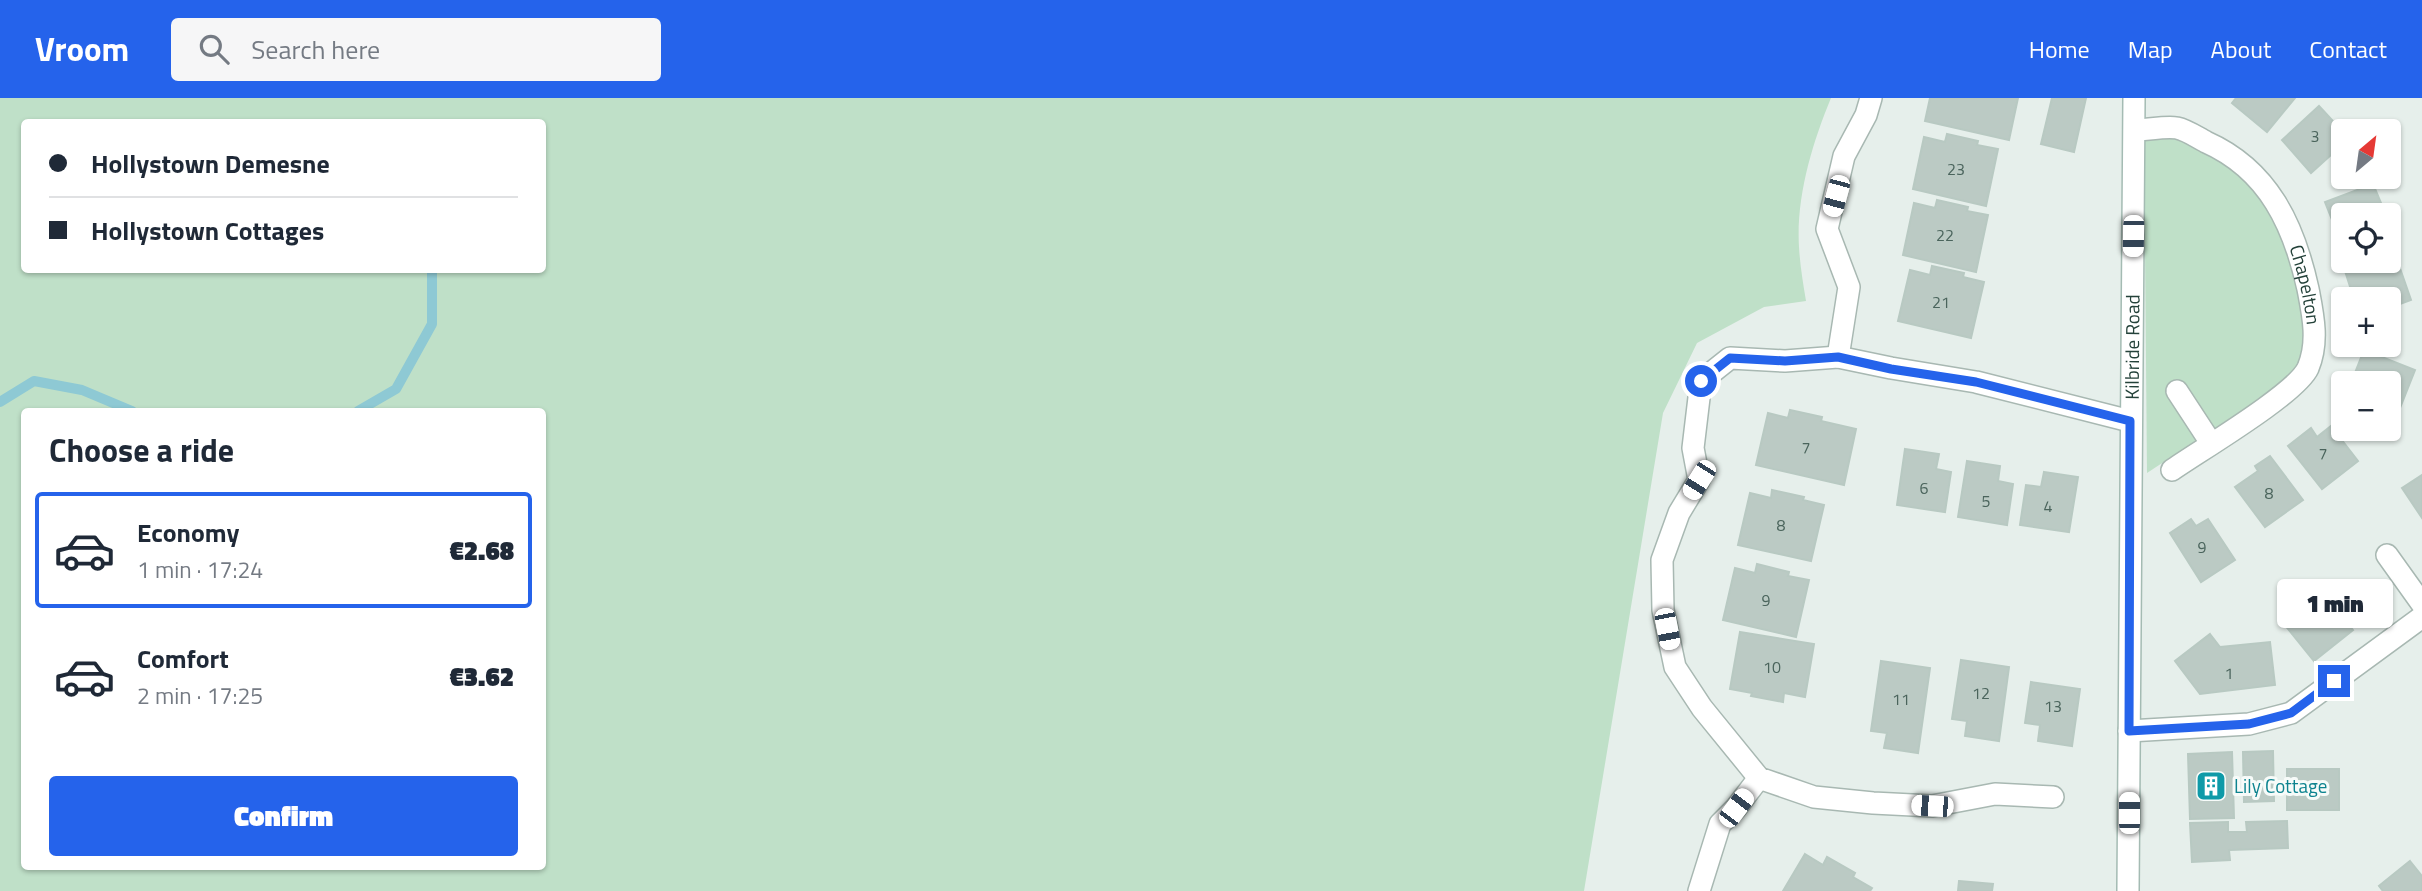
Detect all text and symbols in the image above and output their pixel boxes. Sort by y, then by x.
search box [171,18,661,81]
text: Vroom [35,24,129,74]
icon: search [195,30,233,68]
text: Search here [251,30,380,69]
text: Home [2029,31,2090,67]
text: Map [2128,31,2173,67]
text: About [2211,31,2271,67]
text: Contact [2309,31,2387,67]
north arrow [2331,119,2401,189]
map controls [2331,119,2401,441]
house number: 3 [2311,124,2319,148]
text: Hollystown Demesne [91,144,330,183]
house number: 23 [1947,157,1965,181]
car [1821,173,1852,219]
button: locate [2331,203,2401,273]
text: Hollystown Cottages [91,211,324,250]
car [2123,215,2144,257]
house number: 22 [1936,223,1954,247]
street label: Chapelton [2283,241,2329,326]
button: + [2331,287,2401,357]
house number: 21 [1932,290,1950,314]
street label: Kilbride Road [2117,294,2147,400]
route start [1685,365,1717,397]
button: − [2331,371,2401,441]
text: Choose a ride [49,426,234,474]
house number: 7 [1802,435,1810,459]
house number: 7 [2319,441,2327,465]
car [1679,457,1720,503]
house number: 6 [1920,476,1929,500]
house number: 8 [2265,481,2274,505]
house number: 5 [1982,489,1991,513]
house number: 4 [2044,494,2053,518]
text: Economy [137,513,239,552]
house number: 8 [1777,513,1786,537]
icon: car [53,519,116,582]
text: €2.68 [449,531,514,570]
house number: 9 [2198,535,2207,559]
text: 1 min · 17:24 [137,552,263,587]
callout: 1 min [2276,580,2392,628]
text: 1 min [2306,586,2364,621]
house number: 9 [1762,588,1771,612]
car [1653,606,1682,652]
text: Comfort [137,639,229,678]
icon: car [53,645,116,708]
house number: 10 [1763,655,1781,679]
text: €3.62 [449,657,514,696]
house number: 1 [2225,661,2233,685]
route end [2318,665,2350,697]
text: 2 min · 17:25 [137,678,263,713]
house number: 12 [1972,681,1990,705]
house number: 11 [1892,687,1910,711]
house number: 13 [2044,694,2062,718]
building icon: Lily Cottage [2194,769,2228,803]
place label: Lily Cottage [2234,771,2327,800]
button: Confirm [49,776,518,856]
car [1715,785,1758,831]
car [2119,792,2140,834]
car [1911,794,1954,818]

